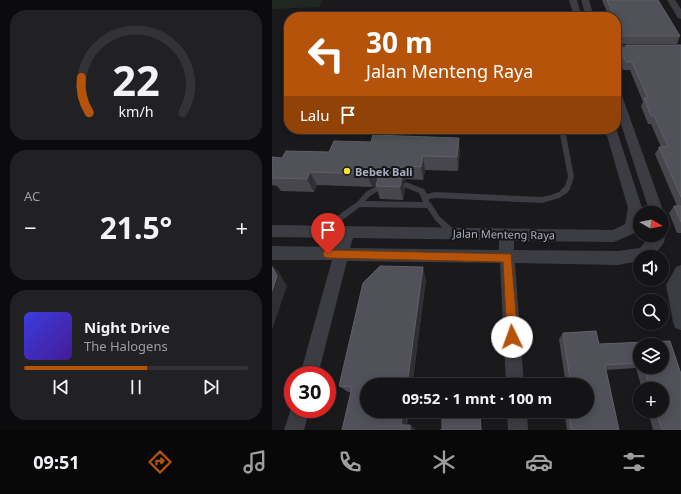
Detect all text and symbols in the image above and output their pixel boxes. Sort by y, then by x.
text: 30 m [366,23,433,61]
icon: left [300,28,352,80]
text: 22 [112,52,160,108]
text: Jalan Menteng Raya [366,59,533,83]
text: km/h [118,102,154,121]
icon: arrive [337,104,359,126]
text: Lalu [300,105,329,125]
place label: Bebek Bali [355,164,413,179]
marker: Bebek Bali [342,166,352,176]
text: AC [24,187,40,205]
north arrow [633,206,669,242]
map controls [633,206,669,418]
text: 21.5° [100,207,172,248]
text: − [24,212,37,242]
text: + [235,212,248,242]
pin [311,213,345,254]
icon: arrive [317,219,339,241]
street label: Jalan Menteng Raya [452,226,555,242]
button: sound [633,250,669,286]
button: search [633,294,669,330]
position arrow [491,316,533,358]
text: Night Drive [84,317,170,337]
text: The Halogens [84,337,168,355]
button: layers [633,338,669,374]
speed limit sign: 30 [284,366,336,418]
icon: previous [50,376,72,398]
icon: pause [125,376,147,398]
icon: next [200,376,222,398]
button: + [633,382,669,418]
text: 09:52 · 1 mnt · 100 m [402,388,552,408]
icon: directions [146,448,174,476]
icon: music [241,448,269,476]
icon: phone [336,448,364,476]
icon: climate [430,448,458,476]
icon: car [525,448,553,476]
icon: filters [620,448,648,476]
text: 09:51 [33,450,80,474]

